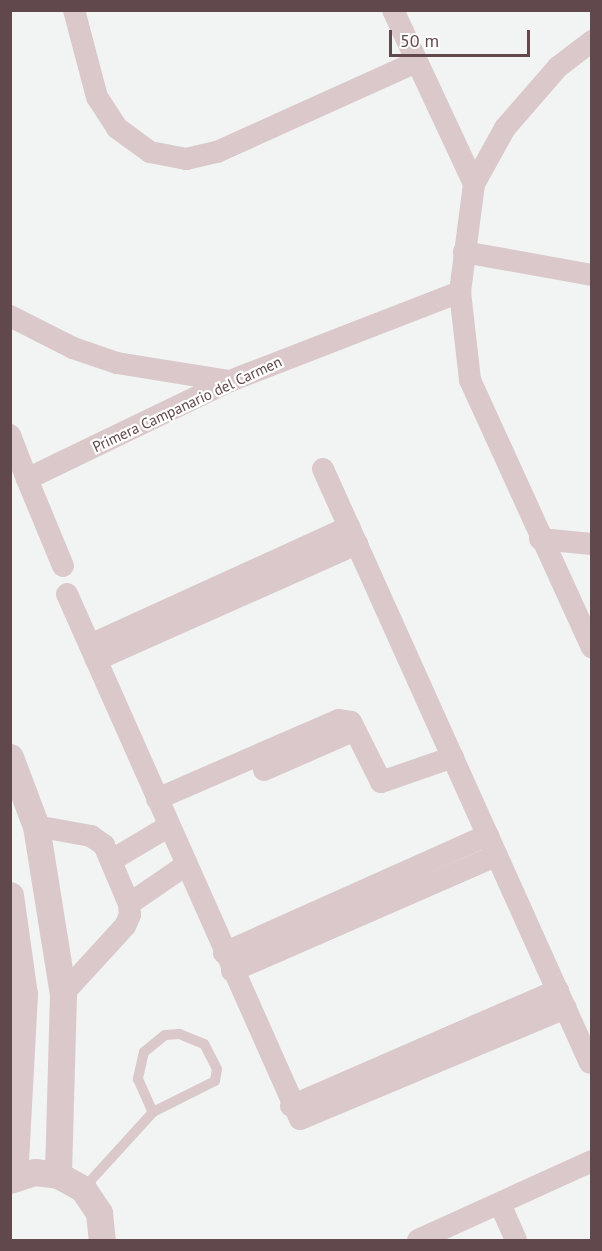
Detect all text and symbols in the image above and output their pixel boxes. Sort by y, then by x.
scale bar [392,18,533,56]
text: 50 m [400,29,439,52]
street label: Primera Campanario del Carmen [90,352,284,456]

